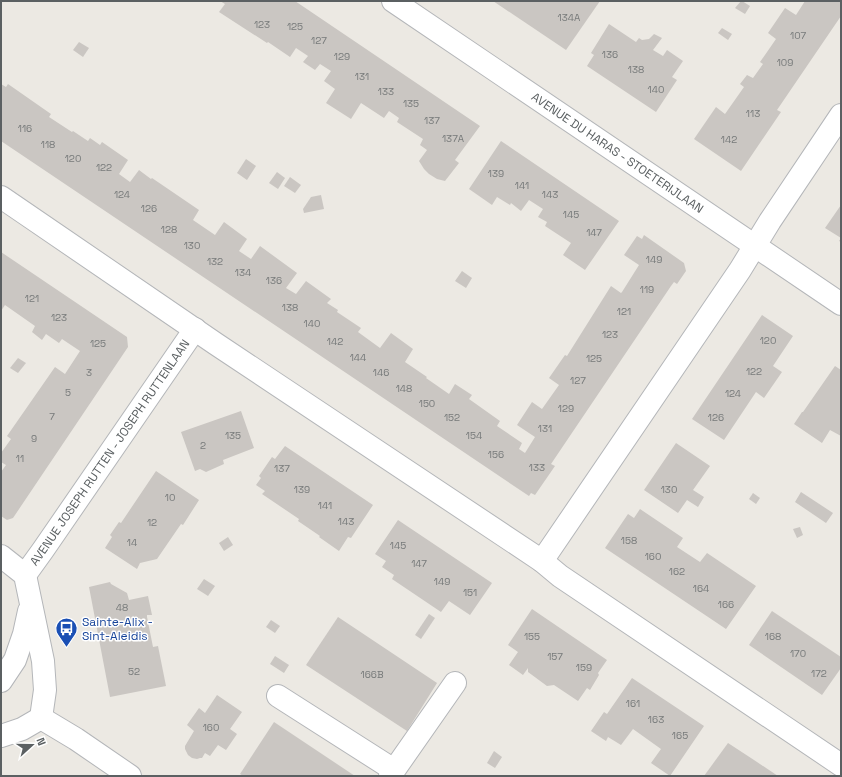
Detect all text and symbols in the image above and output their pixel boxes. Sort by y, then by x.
house number: 134A [558,11,581,24]
house number: 123 [254,18,270,31]
house number: 125 [287,20,303,33]
house number: 107 [790,29,806,42]
house number: 127 [311,34,327,47]
house number: 136 [602,48,618,61]
house number: 129 [334,50,350,63]
house number: 109 [777,56,793,69]
house number: 138 [628,63,644,76]
house number: 131 [355,70,369,83]
house number: 140 [648,83,664,96]
house number: 133 [378,85,394,98]
street label: AVENUE DU HARAS - STOETERIJLAAN [528,89,707,217]
house number: 135 [403,97,419,110]
house number: 113 [746,107,760,120]
house number: 137 [424,114,440,127]
house number: 116 [18,122,32,135]
house number: 137A [442,132,465,145]
house number: 142 [721,133,737,146]
house number: 118 [41,138,55,151]
house number: 120 [65,152,81,165]
house number: 122 [96,161,112,174]
house number: 139 [488,167,504,180]
house number: 141 [515,179,529,192]
house number: 124 [114,188,130,201]
house number: 143 [542,188,558,201]
house number: 126 [141,202,157,215]
house number: 145 [563,208,579,221]
house number: 128 [161,223,177,236]
house number: 147 [586,226,602,239]
house number: 130 [184,239,200,252]
house number: 149 [646,253,662,266]
house number: 132 [207,255,223,268]
house number: 134 [235,266,251,279]
house number: 136 [266,274,282,287]
house number: 119 [640,283,654,296]
house number: 121 [25,292,39,305]
house number: 138 [282,301,298,314]
house number: 121 [617,305,631,318]
house number: 123 [51,311,67,324]
house number: 140 [304,317,320,330]
house number: 123 [602,328,618,341]
house number: 120 [760,334,776,347]
house number: 142 [327,335,343,348]
street label: AVENUE JOSEPH RUTTEN - JOSEPH RUTTENLAAN [26,336,193,569]
house number: 125 [90,337,106,350]
house number: 144 [350,351,366,364]
house number: 125 [586,352,602,365]
house number: 122 [746,365,762,378]
house number: 3 [86,366,92,379]
house number: 146 [373,366,389,379]
house number: 127 [570,374,586,387]
house number: 148 [396,382,412,395]
house number: 5 [65,386,71,399]
house number: 124 [725,387,741,400]
house number: 150 [419,397,435,410]
house number: 129 [558,402,574,415]
house number: 7 [49,410,55,423]
house number: 152 [444,411,460,424]
house number: 126 [708,411,724,424]
house number: 131 [538,422,552,435]
house number: 135 [225,429,241,442]
house number: 154 [466,429,482,442]
house number: 9 [31,432,37,445]
house number: 2 [200,439,206,452]
house number: 156 [488,448,504,461]
house number: 11 [16,452,24,465]
house number: 133 [529,461,545,474]
house number: 137 [274,462,290,475]
house number: 139 [294,483,310,496]
house number: 130 [661,483,677,496]
house number: 10 [165,491,175,504]
house number: 141 [318,499,332,512]
house number: 143 [338,515,354,528]
house number: 12 [147,516,157,529]
house number: 158 [621,534,637,547]
house number: 14 [127,536,137,549]
house number: 145 [390,539,406,552]
house number: 160 [645,550,661,563]
house number: 147 [411,557,427,570]
house number: 162 [669,565,685,578]
house number: 149 [434,575,450,588]
house number: 164 [693,582,709,595]
house number: 151 [463,586,477,599]
house number: 166 [718,598,734,611]
house number: 48 [116,601,128,614]
place label: Sainte-Alix - Sint-Aleidis [82,614,153,644]
bus stop icon: Sainte-Alix - Sint-Aleidis [54,616,80,649]
house number: 155 [524,630,540,643]
house number: 168 [765,630,781,643]
house number: 170 [790,647,806,660]
house number: 157 [547,650,563,663]
house number: 159 [576,661,592,674]
house number: 52 [128,665,140,678]
house number: 172 [811,667,827,680]
house number: 166B [360,668,384,681]
house number: 161 [626,697,640,710]
house number: 163 [648,713,664,726]
house number: 160 [203,721,219,734]
north arrow [12,725,52,765]
house number: 165 [672,729,688,742]
text: N [33,735,49,747]

